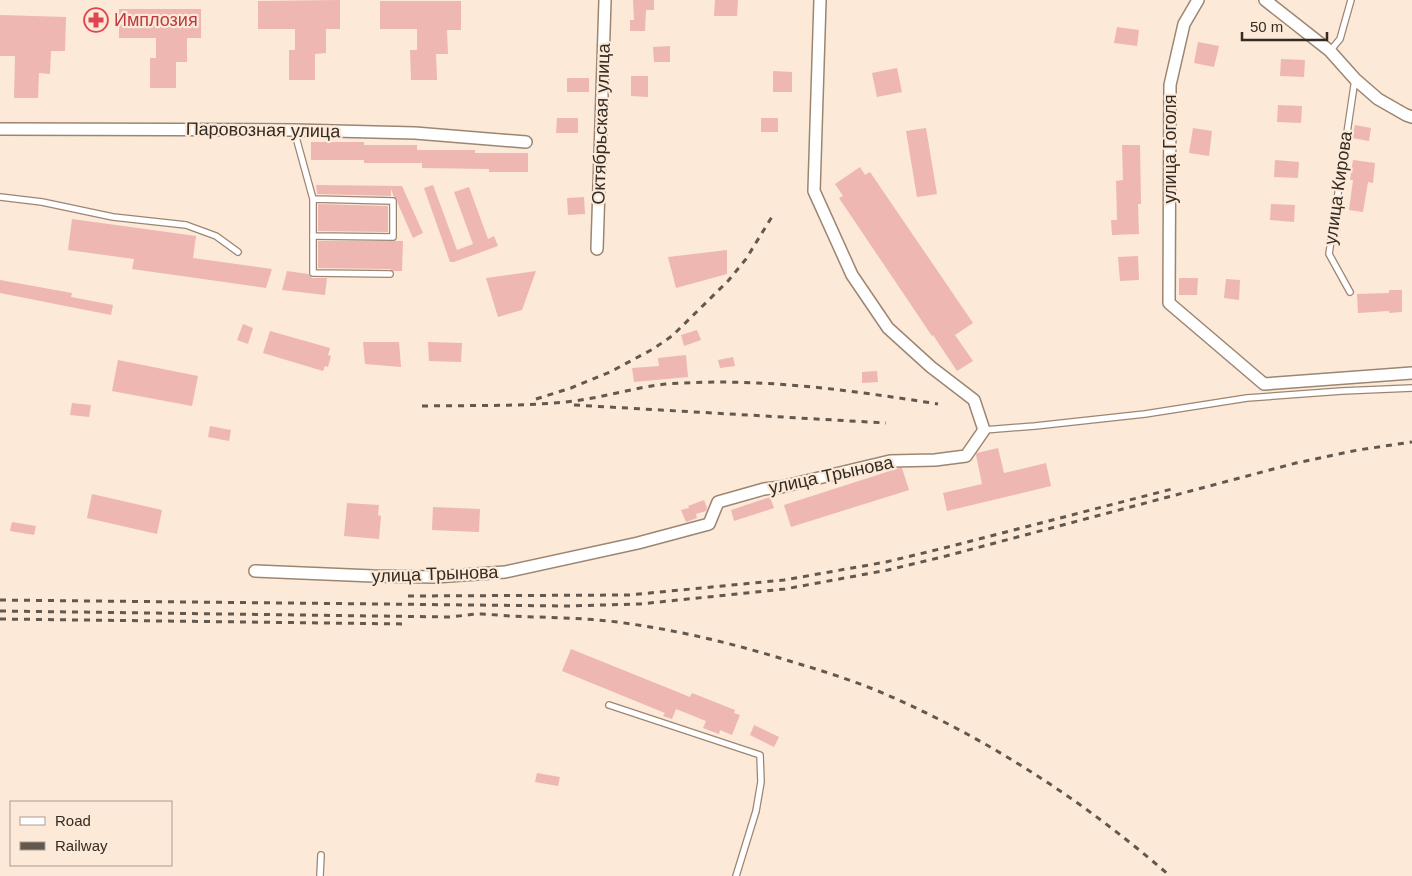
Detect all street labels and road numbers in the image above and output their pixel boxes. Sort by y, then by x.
street label: Октябрьская улица [588,42,614,205]
street label: улица Гоголя [1160,94,1180,204]
street label: Паровозная улица [186,119,341,141]
street label: улица Кирова [1320,129,1356,246]
street label: улица Трынова [767,452,896,498]
street label: улица Трынова [371,562,500,586]

